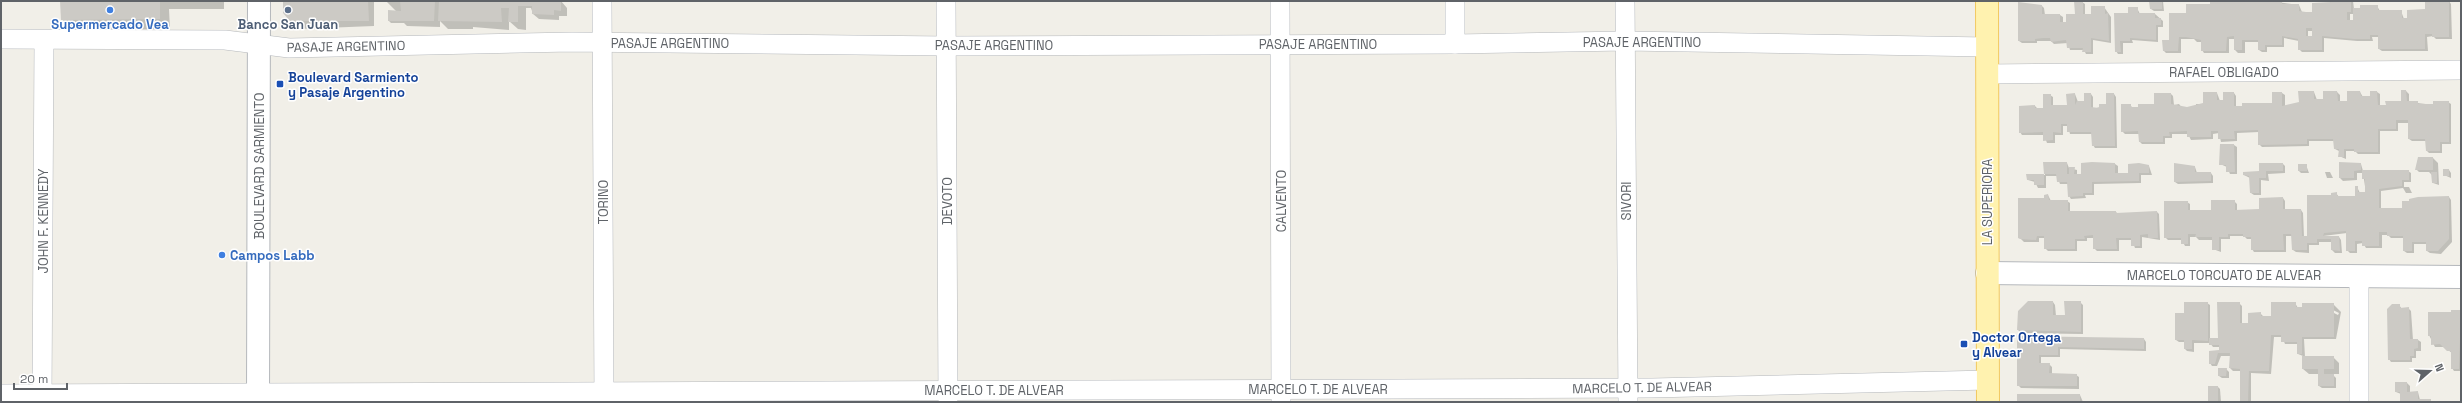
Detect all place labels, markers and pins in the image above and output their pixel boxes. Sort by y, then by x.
marker: Supermercado Vea [105,5,115,15]
marker: Banco San Juan [283,5,293,15]
place label: Supermercado Vea [51,16,169,33]
place label: Banco San Juan [238,16,338,33]
place label: Boulevard Sarmiento y Pasaje Argentino [288,69,418,101]
marker: Boulevard Sarmiento y Pasaje Argentino [275,79,285,89]
place label: Campos Labb [230,247,315,264]
marker: Campos Labb [217,250,227,260]
place label: Doctor Ortega y Alvear [1972,329,2062,361]
marker: Doctor Ortega y Alvear [1959,339,1969,349]

